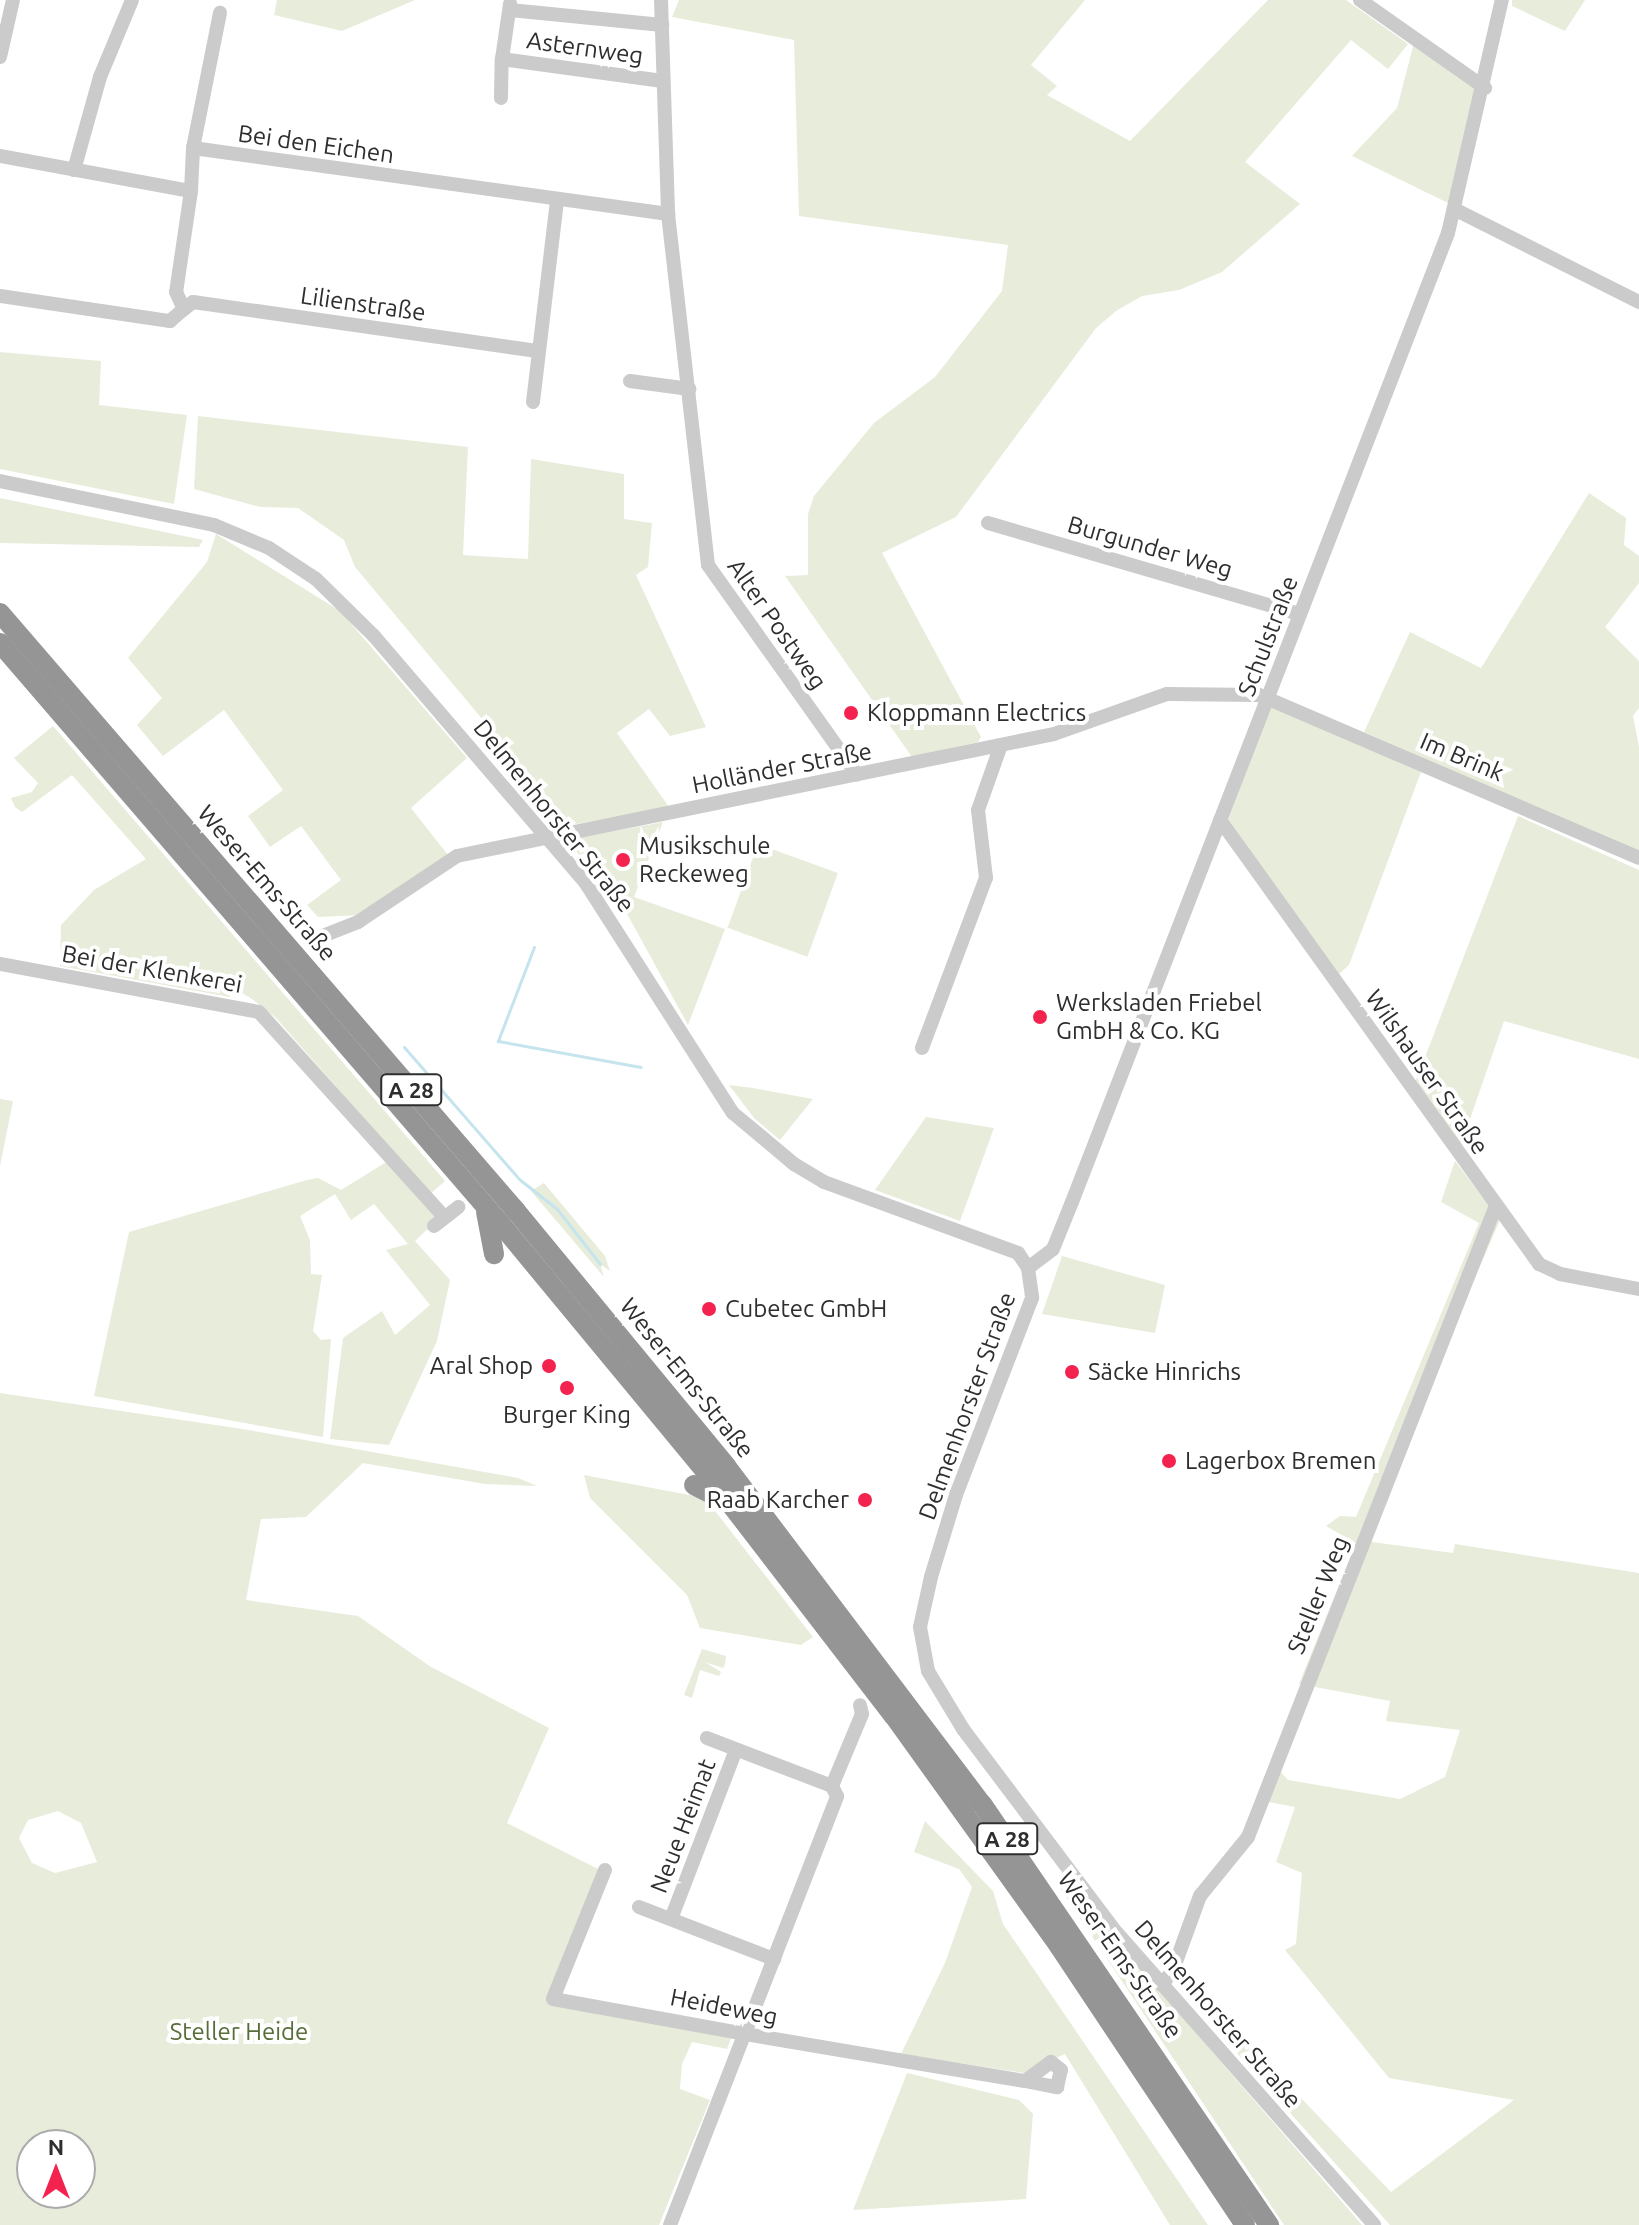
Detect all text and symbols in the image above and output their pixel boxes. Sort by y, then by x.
street label: Asternweg [525,26,645,70]
street label: Bei den Eichen [236,119,396,169]
street label: Lilienstraße [299,281,427,327]
street label: Burgunder Weg [1064,510,1236,584]
street label: Alter Postweg [721,553,833,695]
street label: Schulstraße [1232,572,1304,700]
place label: Kloppmann Electrics [867,699,1086,727]
marker: Kloppmann Electrics [842,704,860,722]
street label: Delmenhorster Straße [467,714,641,918]
street label: Im Brink [1416,726,1508,788]
street label: Holländer Straße [690,736,874,800]
street label: Weser-Ems-Straße [192,799,342,967]
place label: Musikschule Reckeweg [639,832,770,888]
marker: Musikschule Reckeweg [614,851,632,869]
street label: Bei der Klenkerei [60,939,244,999]
street label: Wilshauser Straße [1359,984,1495,1160]
place label: Werksladen Friebel GmbH & Co. KG [1056,989,1262,1045]
marker: Werksladen Friebel GmbH & Co. KG [1031,1008,1049,1026]
road number: A 28 [379,1072,443,1108]
street label: Delmenhorster Straße [912,1288,1022,1524]
street label: Weser-Ems-Straße [614,1292,760,1464]
place label: Cubetec GmbH [725,1295,887,1323]
marker: Cubetec GmbH [700,1300,718,1318]
place label: Aral Shop [430,1352,533,1380]
marker: Aral Shop [540,1357,558,1375]
place label: Säcke Hinrichs [1088,1358,1241,1386]
marker: Säcke Hinrichs [1063,1363,1081,1381]
marker: Burger King [558,1379,576,1397]
place label: Burger King [503,1401,631,1429]
place label: Lagerbox Bremen [1185,1447,1376,1475]
marker: Lagerbox Bremen [1160,1452,1178,1470]
place label: Raab Karcher [707,1486,849,1514]
marker: Raab Karcher [856,1491,874,1509]
street label: Steller Weg [1281,1532,1355,1658]
street label: Neue Heimat [644,1755,722,1897]
road number: A 28 [975,1821,1039,1857]
street label: Weser-Ems-Straße [1052,1866,1188,2044]
street label: Delmenhorster Straße [1128,1914,1308,2114]
street label: Heideweg [668,1982,780,2032]
park label: Steller Heide [170,2018,308,2046]
north arrow [16,2129,96,2209]
text: N [48,2134,64,2159]

